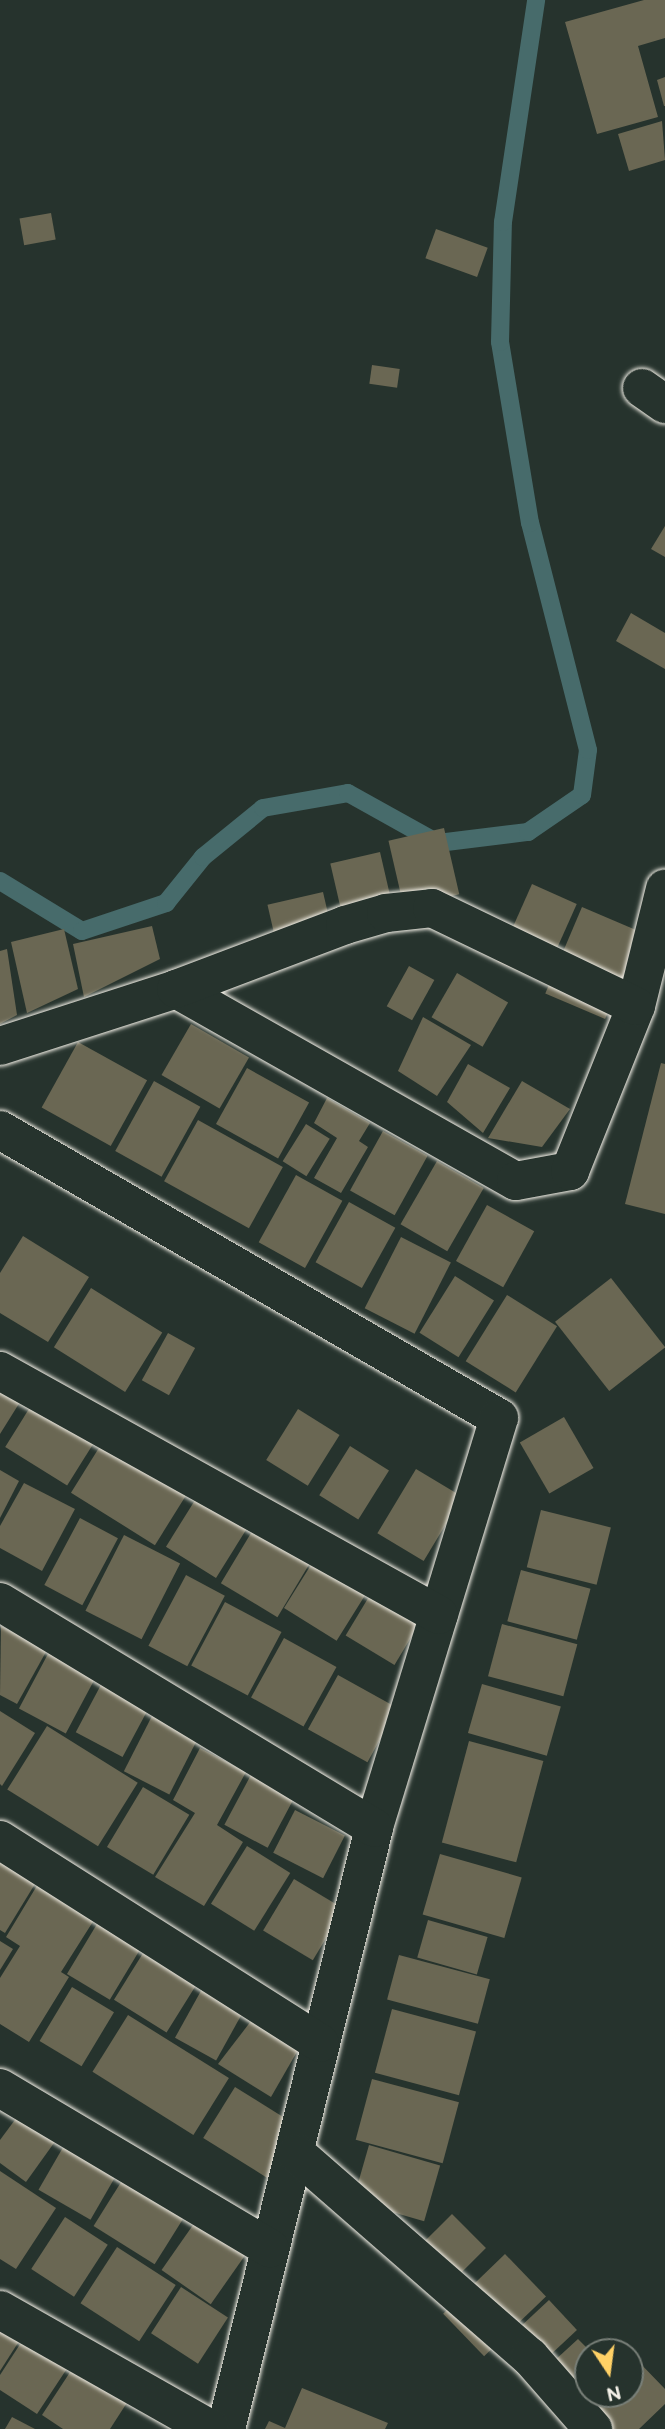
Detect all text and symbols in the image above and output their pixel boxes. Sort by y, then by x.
north arrow [574,2338,644,2408]
text: N [604,2379,623,2405]

